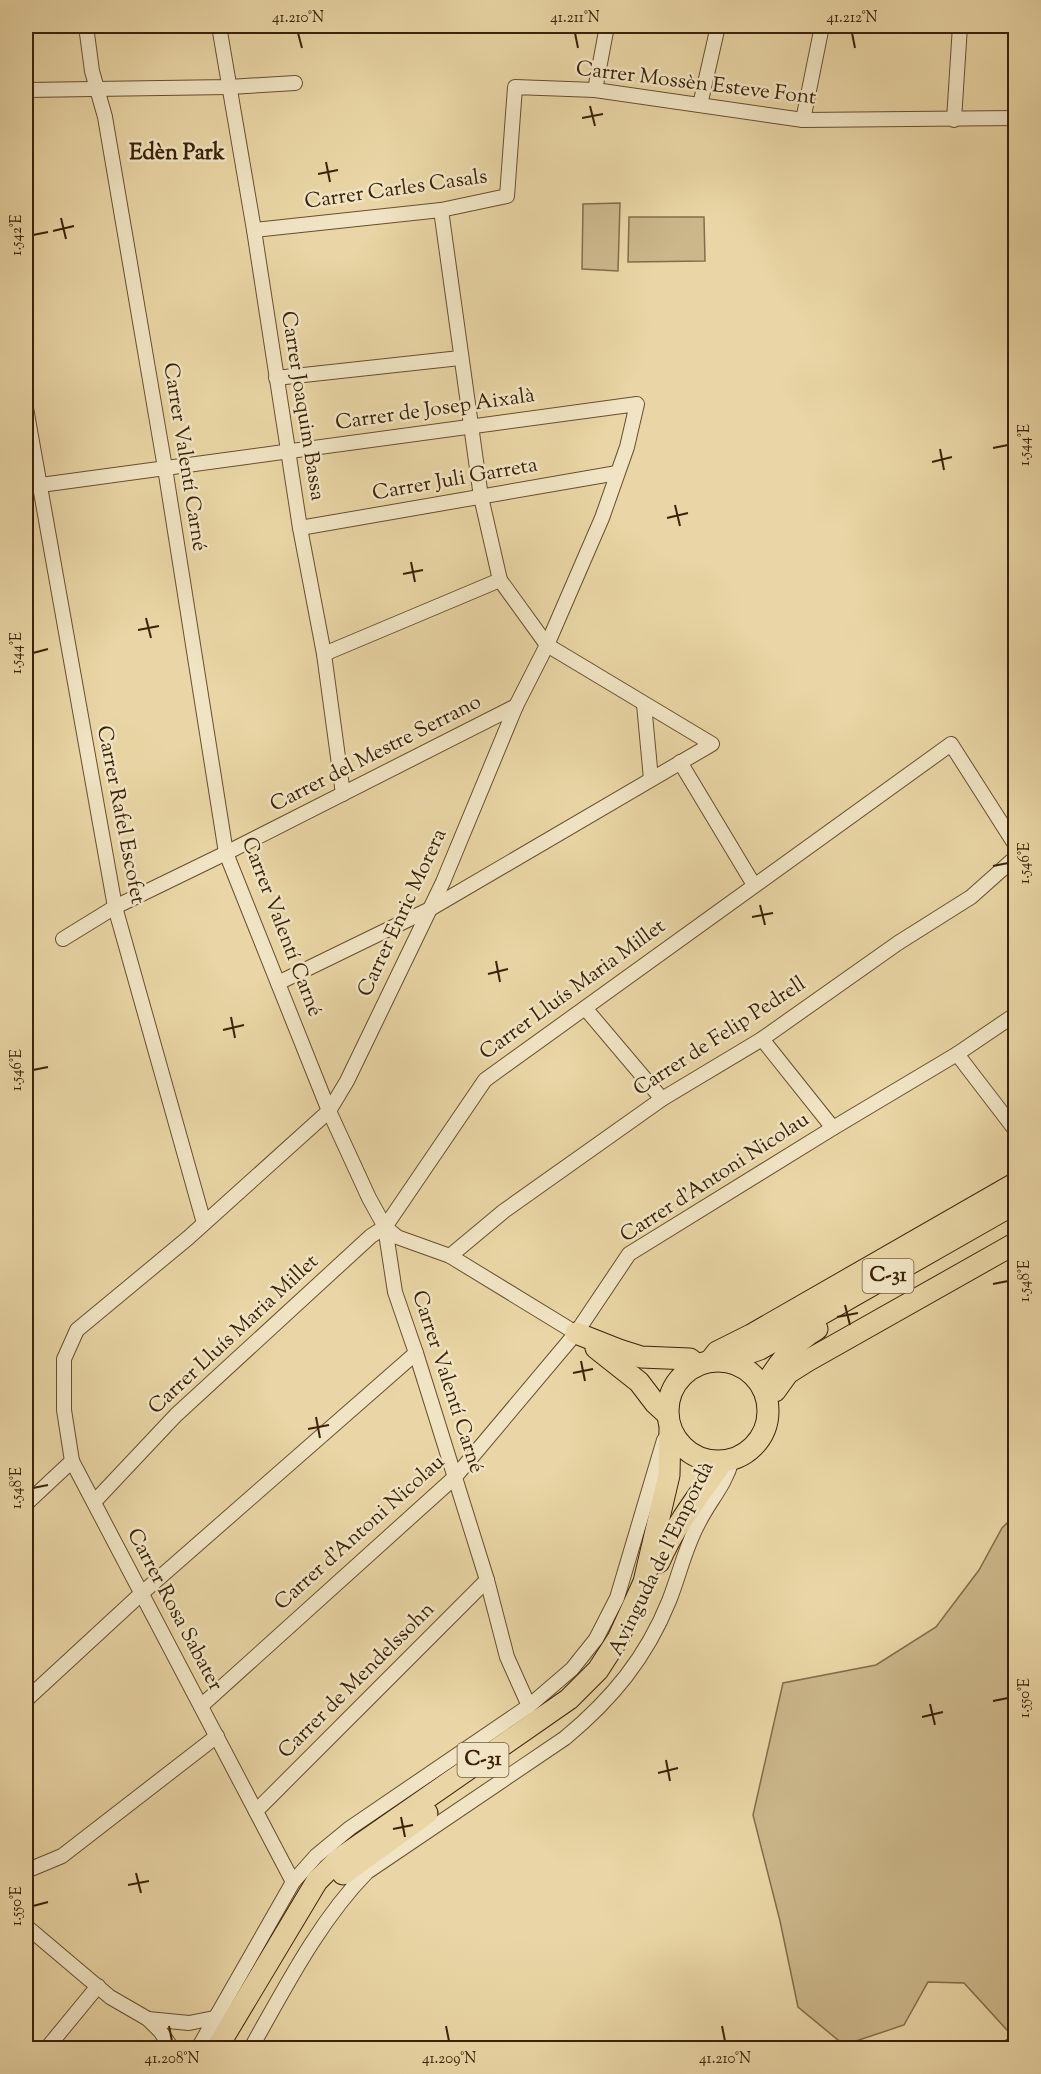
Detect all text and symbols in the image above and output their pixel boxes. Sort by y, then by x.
text: 41.210°N [272,8,324,29]
text: 41.211°N [550,8,600,29]
text: 41.212°N [826,8,878,29]
street label: Carrer Mossèn Esteve Font [574,54,818,114]
district label: Edèn Park [129,138,225,170]
street label: Carrer Carles Casals [303,162,489,218]
text: 1.542°E [7,214,28,256]
street label: Carrer Joaquim Bassa [272,309,332,503]
street label: Carrer Valentí Carné [154,361,214,553]
street label: Carrer de Josep Aixalà [333,381,537,439]
text: 1.544°E [1015,424,1036,466]
street label: Carrer Juli Garreta [370,451,540,509]
text: 1.544°E [7,632,28,674]
street label: Carrer del Mestre Serrano [265,688,487,820]
street label: Carrer Rafel Escofet [88,723,152,907]
street label: Carrer Enric Morera [351,824,455,1002]
street label: Carrer Valentí Carné [233,833,329,1021]
text: 1.546°E [1015,842,1036,884]
street label: Carrer Lluís Maria Millet [474,912,672,1068]
street label: Carrer de Felip Pedrell [628,970,812,1104]
text: 1.546°E [7,1049,28,1091]
street label: Carrer d'Antoni Nicolau [614,1105,816,1251]
street label: Carrer Lluís Maria Millet [142,1248,326,1422]
road number: C-31 [862,1259,914,1293]
text: 1.548°E [1015,1260,1036,1302]
street label: Carrer Valentí Carné [403,1287,491,1477]
street label: Carrer d'Antoni Nicolau [268,1448,452,1618]
street label: Avinguda de l'Empordà [602,1456,722,1661]
text: 1.548°E [7,1467,28,1509]
street label: Carrer Rosa Sabater [118,1523,230,1697]
street label: Carrer de Mendelssohn [272,1596,442,1766]
text: 1.550°E [1015,1678,1036,1718]
road number: C-31 [458,1743,508,1777]
text: 1.550°E [7,1886,28,1926]
text: 41.208°N [145,2049,199,2070]
text: 41.209°N [422,2049,476,2070]
text: 41.210°N [699,2049,751,2070]

